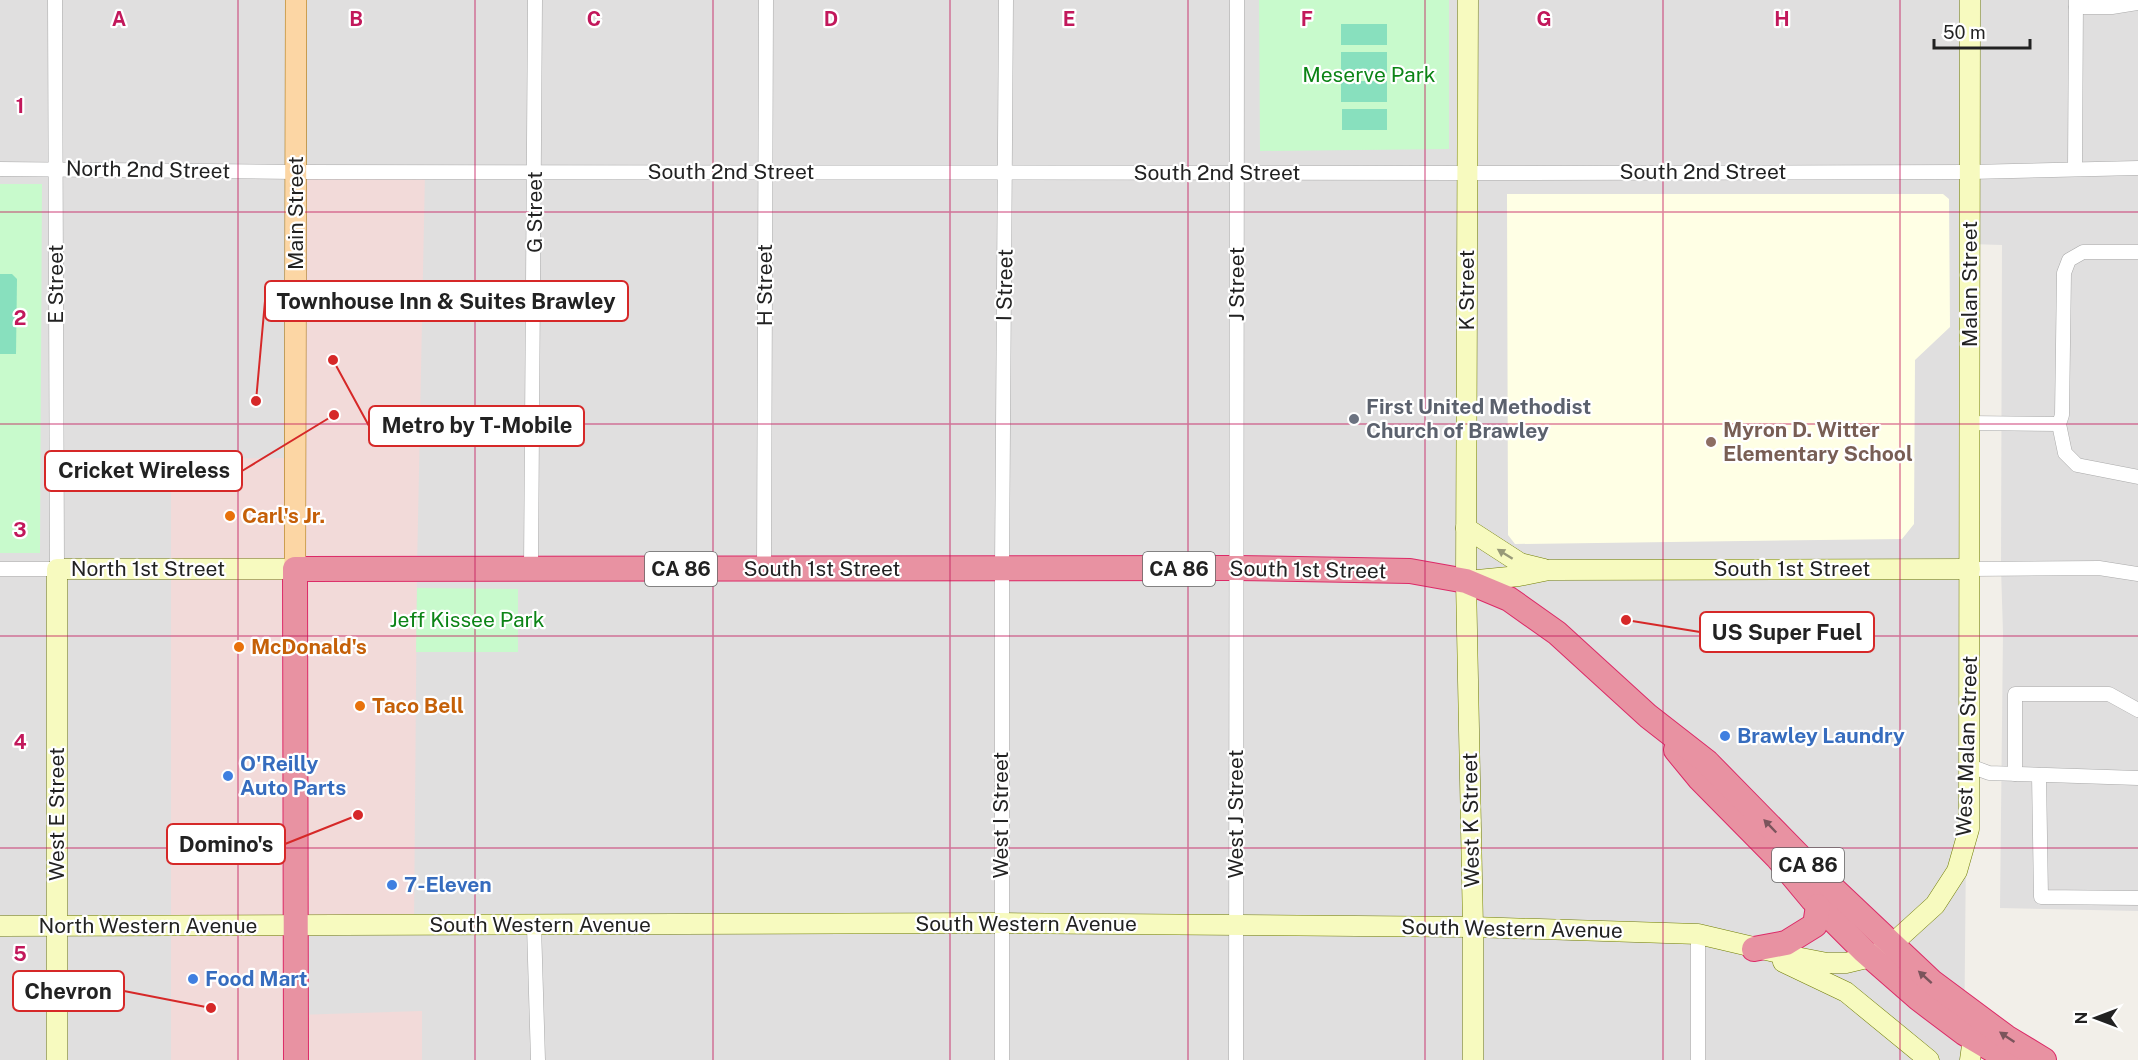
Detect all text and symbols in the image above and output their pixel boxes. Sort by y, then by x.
text: A [112,7,126,31]
text: B [349,7,363,31]
text: C [587,7,601,31]
text: D [824,7,838,31]
text: E [1063,7,1075,31]
text: F [1301,7,1313,31]
text: G [1536,7,1552,31]
text: H [1774,7,1790,31]
scale bar [1934,12,2030,50]
text: 50 m [1943,22,1986,43]
park label: Meserve Park [1302,62,1436,87]
text: 1 [16,94,24,118]
street label: North 2nd Street [66,156,230,183]
street label: Main Street [283,156,308,270]
street label: South 2nd Street [647,159,815,184]
street label: South 2nd Street [1619,159,1787,184]
street label: South 2nd Street [1133,160,1301,185]
street label: G Street [522,171,547,253]
street label: Malan Street [1957,221,1982,347]
street label: E Street [43,244,68,324]
street label: H Street [752,244,777,326]
street label: J Street [1224,247,1249,321]
street label: I Street [991,249,1018,321]
street label: K Street [1454,250,1479,330]
callout: Townhouse Inn & Suites Brawley [265,281,628,321]
text: Townhouse Inn & Suites Brawley [276,288,616,314]
text: 2 [14,306,26,330]
place label: First United Methodist Church of Brawley [1366,394,1591,443]
callout: Metro by T-Mobile [369,406,584,446]
text: Metro by T-Mobile [382,412,572,438]
marker: First United Methodist Church of Brawley [1347,412,1361,426]
place label: Myron D. Witter Elementary School [1723,417,1913,466]
marker: Myron D. Witter Elementary School [1704,435,1718,449]
callout: Cricket Wireless [45,451,242,491]
text: Cricket Wireless [58,457,230,483]
place label: Carl's Jr. [242,503,325,528]
marker: Carl's Jr. [223,509,237,523]
text: 3 [13,518,27,542]
one-way arrow [1497,549,1513,560]
road number: CA 86 [645,552,717,586]
road number: CA 86 [1143,552,1215,586]
street label: North 1st Street [71,556,225,581]
street label: South 1st Street [743,556,901,581]
street label: South 1st Street [1229,556,1387,583]
street label: South 1st Street [1713,556,1871,581]
park label: Jeff Kissee Park [389,607,545,632]
callout: US Super Fuel [1700,612,1874,652]
text: US Super Fuel [1712,619,1862,645]
place label: McDonald's [251,634,367,659]
marker: McDonald's [232,640,246,654]
street label: West Malan Street [1951,655,1982,837]
place label: Taco Bell [372,693,464,718]
marker: Taco Bell [353,699,367,713]
place label: Brawley Laundry [1737,723,1905,748]
marker: Brawley Laundry [1718,729,1732,743]
text: 4 [13,730,27,754]
street label: West E Street [44,747,69,881]
street label: West J Street [1223,749,1248,879]
place label: O'Reilly Auto Parts [240,751,346,800]
street label: West I Street [988,752,1013,878]
street label: West K Street [1457,752,1484,888]
marker: O'Reilly Auto Parts [221,769,235,783]
one-way arrow [1764,820,1778,834]
callout: Domino's [167,824,285,864]
text: Domino's [179,831,273,857]
road number: CA 86 [1772,848,1844,882]
place label: 7-Eleven [404,872,492,897]
marker: 7-Eleven [385,878,399,892]
street label: South Western Avenue [915,911,1137,936]
street label: South Western Avenue [429,912,651,937]
street label: North Western Avenue [39,913,258,938]
street label: South Western Avenue [1401,914,1623,943]
text: 5 [13,942,27,966]
place label: Food Mart [205,966,308,991]
one-way arrow [1918,970,1933,984]
callout: Chevron [13,971,124,1011]
marker: Food Mart [186,972,200,986]
text: Chevron [24,978,112,1004]
north arrow [2066,988,2126,1048]
text: N [2072,1012,2091,1024]
one-way arrow [1999,1032,2015,1043]

